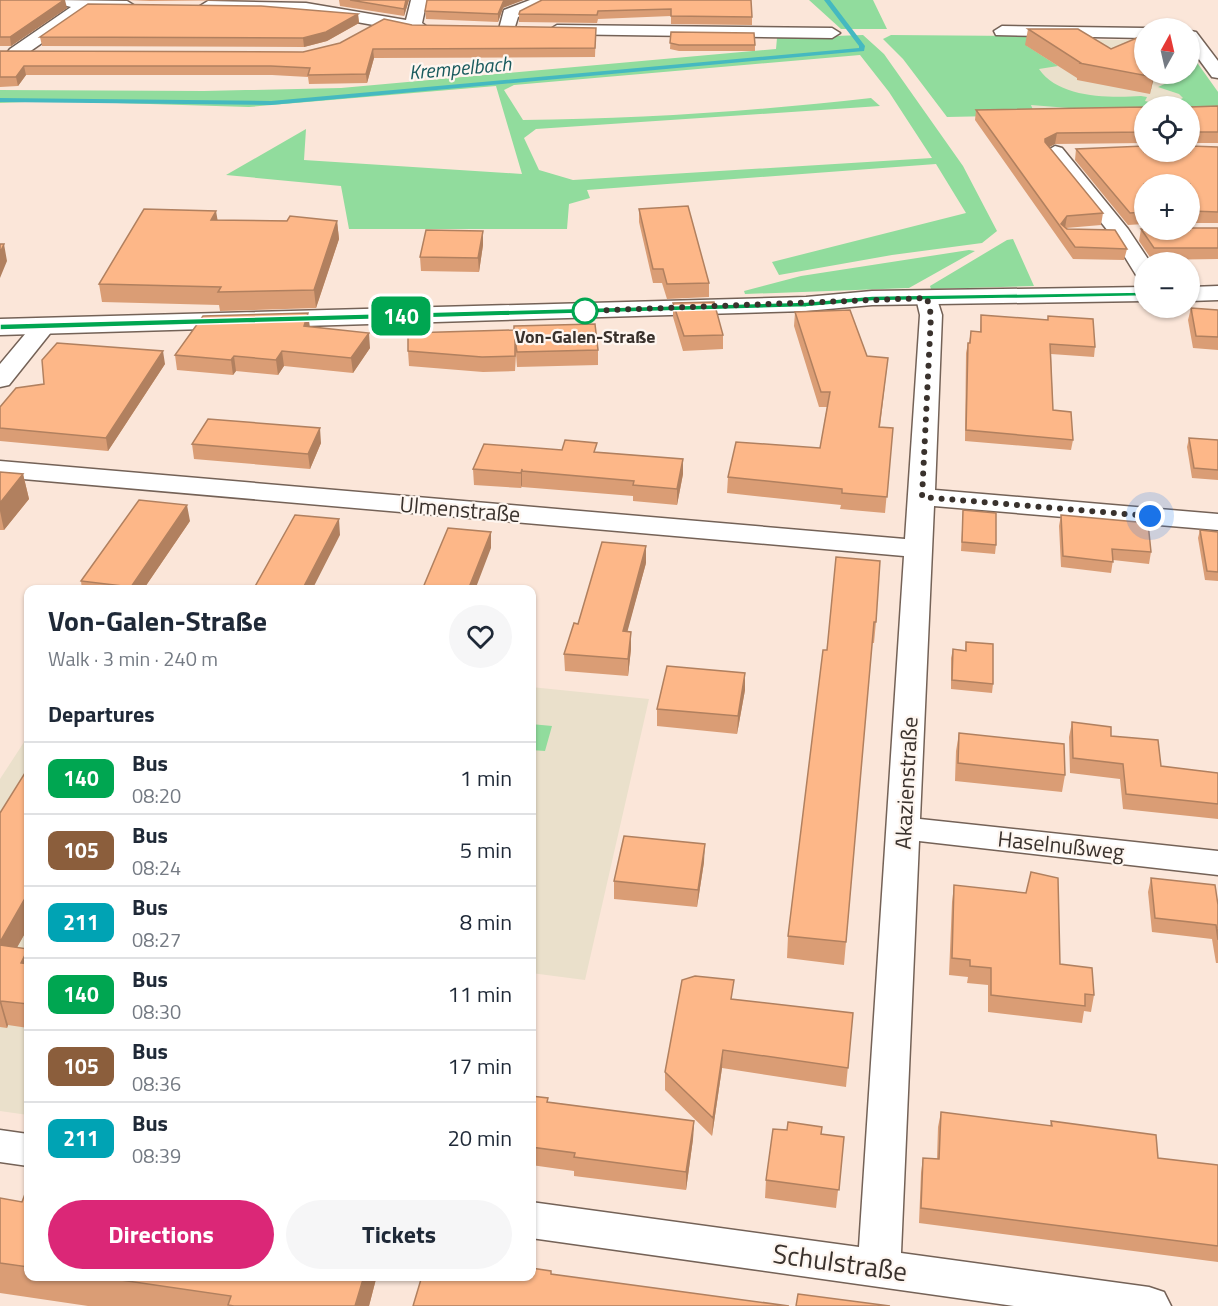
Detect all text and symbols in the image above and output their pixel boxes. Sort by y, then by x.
north arrow [1134,18,1200,84]
map controls [1134,18,1200,318]
water label: Krempelbach [407,47,514,87]
button: locate [1134,96,1200,162]
button: + [1134,174,1200,240]
button: − [1134,252,1200,318]
line badge: 140 [366,296,436,336]
marker: Von-Galen-Straße [572,298,598,324]
text: 140 [383,300,419,332]
place label: Von-Galen-Straße [515,323,655,350]
street label: Ulmenstraße [398,487,522,531]
your location [1135,501,1165,531]
text: Von-Galen-Straße [48,599,267,642]
button: heart [449,605,512,668]
text: Walk · 3 min · 240 m [48,643,218,674]
text: Departures [48,697,155,731]
street label: Akazienstraße [886,716,926,850]
text: Bus [132,746,168,780]
text: 1 min [460,761,512,795]
text: 140 [63,762,99,794]
text: 08:20 [132,780,181,811]
text: Bus [132,818,168,852]
street label: Haselnußweg [996,821,1126,869]
text: 5 min [460,833,512,867]
text: 105 [63,834,99,866]
text: 08:24 [132,852,181,883]
text: Bus [132,890,168,924]
text: 8 min [460,905,512,939]
text: 211 [63,906,99,938]
text: 08:27 [132,924,181,955]
text: Bus [132,962,168,996]
text: 11 min [447,977,512,1011]
text: 140 [63,978,99,1010]
text: 08:30 [132,996,181,1027]
text: Bus [132,1034,168,1068]
text: 17 min [447,1049,512,1083]
text: 105 [63,1050,99,1082]
text: 08:36 [132,1068,181,1099]
text: Bus [132,1106,168,1140]
text: 20 min [447,1121,512,1155]
text: 211 [63,1122,99,1154]
text: 08:39 [132,1140,181,1171]
button: Directions [48,1200,274,1269]
button: Tickets [286,1200,512,1269]
street label: Schulstraße [770,1232,910,1291]

